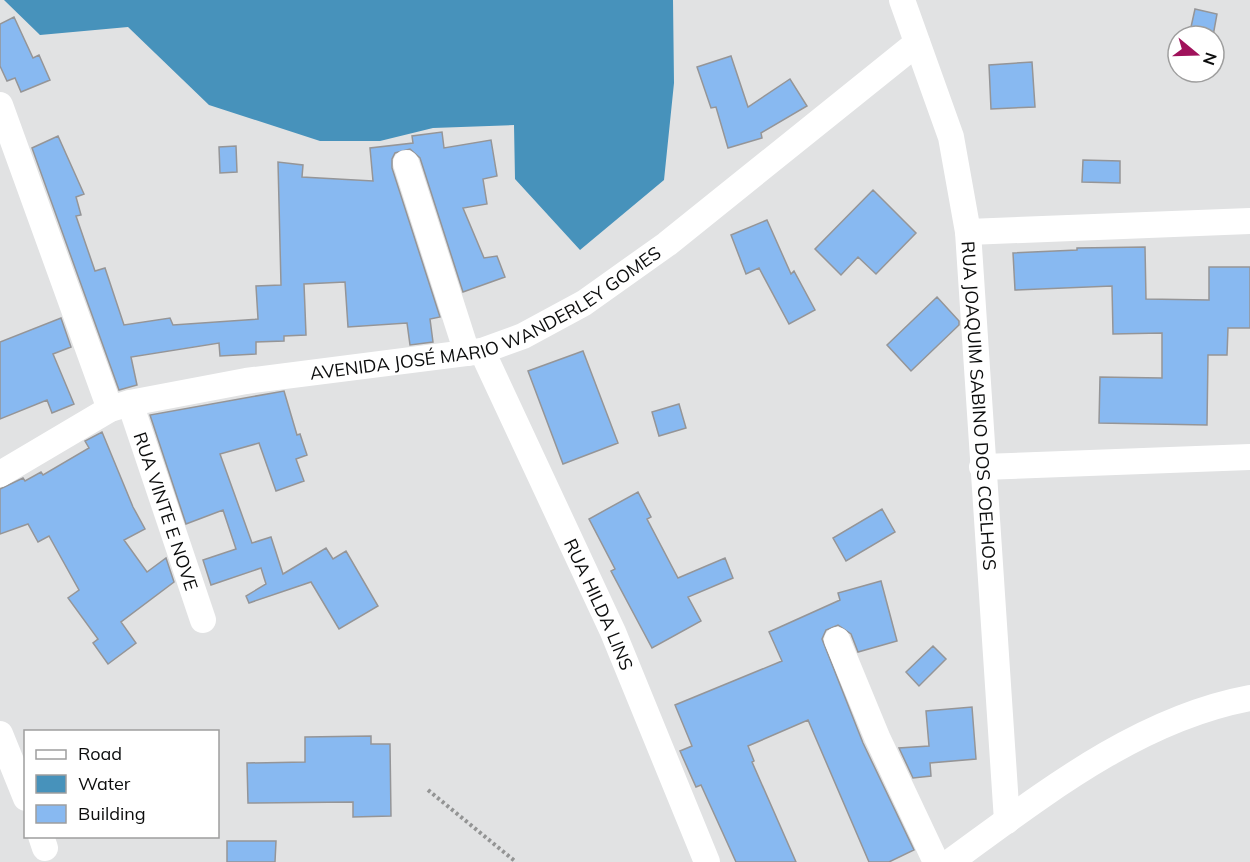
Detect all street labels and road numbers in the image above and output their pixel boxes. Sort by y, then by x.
street label: RUA JOAQUIM SABINO DOS COELHOS [957,240,1002,571]
street label: AVENIDA JOSÉ MARIO WANDERLEY GOMES [308,241,665,384]
street label: RUA VINTE E NOVE [129,429,204,593]
street label: RUA HILDA LINS [559,535,639,673]

